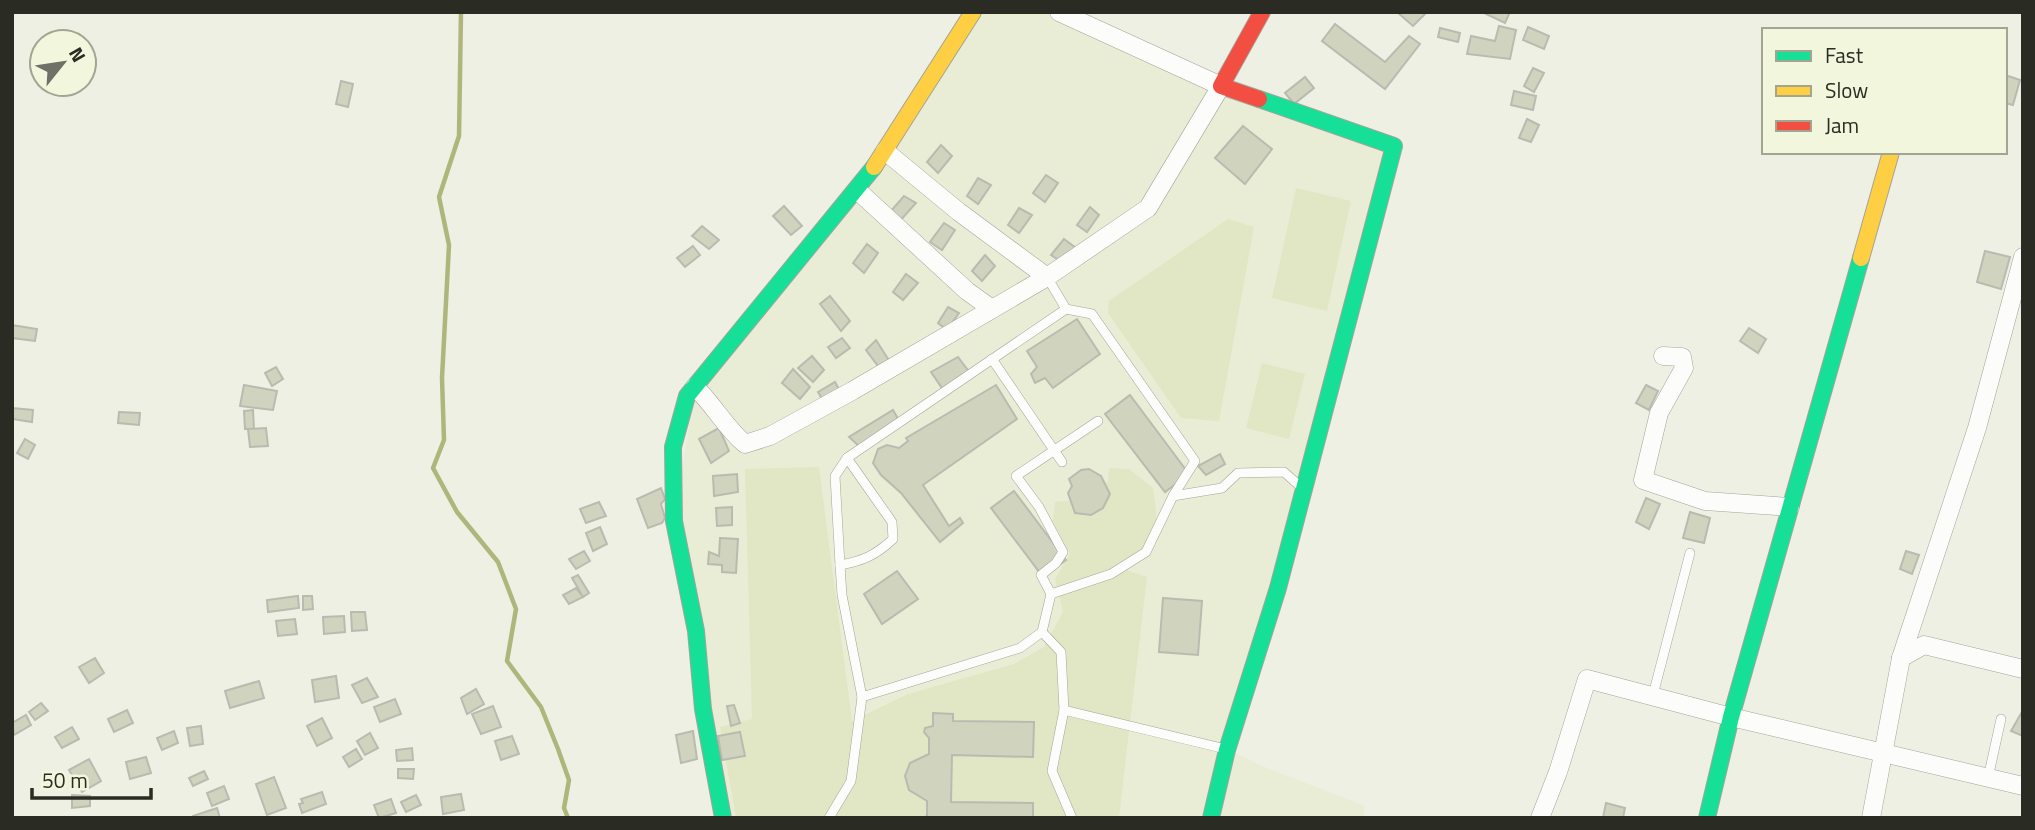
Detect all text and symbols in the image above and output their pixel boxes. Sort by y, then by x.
north arrow [28,28,98,98]
legend [1762,28,2007,154]
text: Fast [1825,39,1864,71]
text: N [62,41,94,67]
text: Slow [1825,74,1868,106]
text: Jam [1825,109,1859,141]
scale bar [32,756,150,800]
text: 50 m [42,764,88,796]

